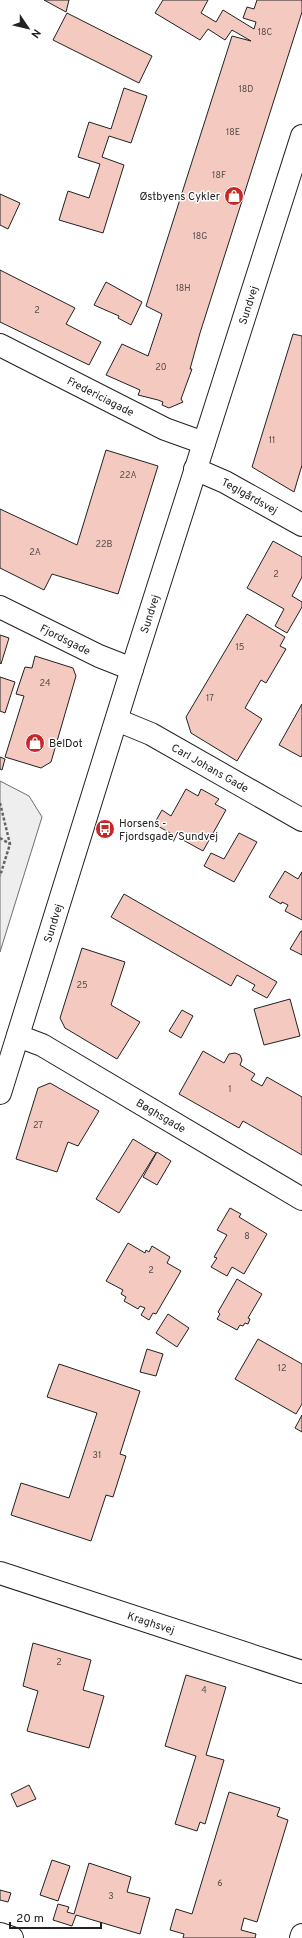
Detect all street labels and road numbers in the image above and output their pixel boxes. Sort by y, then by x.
street label: Sundvej [236,284,262,326]
street label: Fredericiagade [64,374,136,420]
street label: Teglgårdsvej [219,475,280,518]
street label: Sundvej [138,593,163,635]
street label: Fjordsgade [37,622,93,659]
street label: Carl Johans Gade [169,741,251,796]
street label: Sundvej [41,902,66,944]
street label: Bøghsgade [133,1096,188,1137]
street label: Kraghsvej [125,1609,176,1638]

